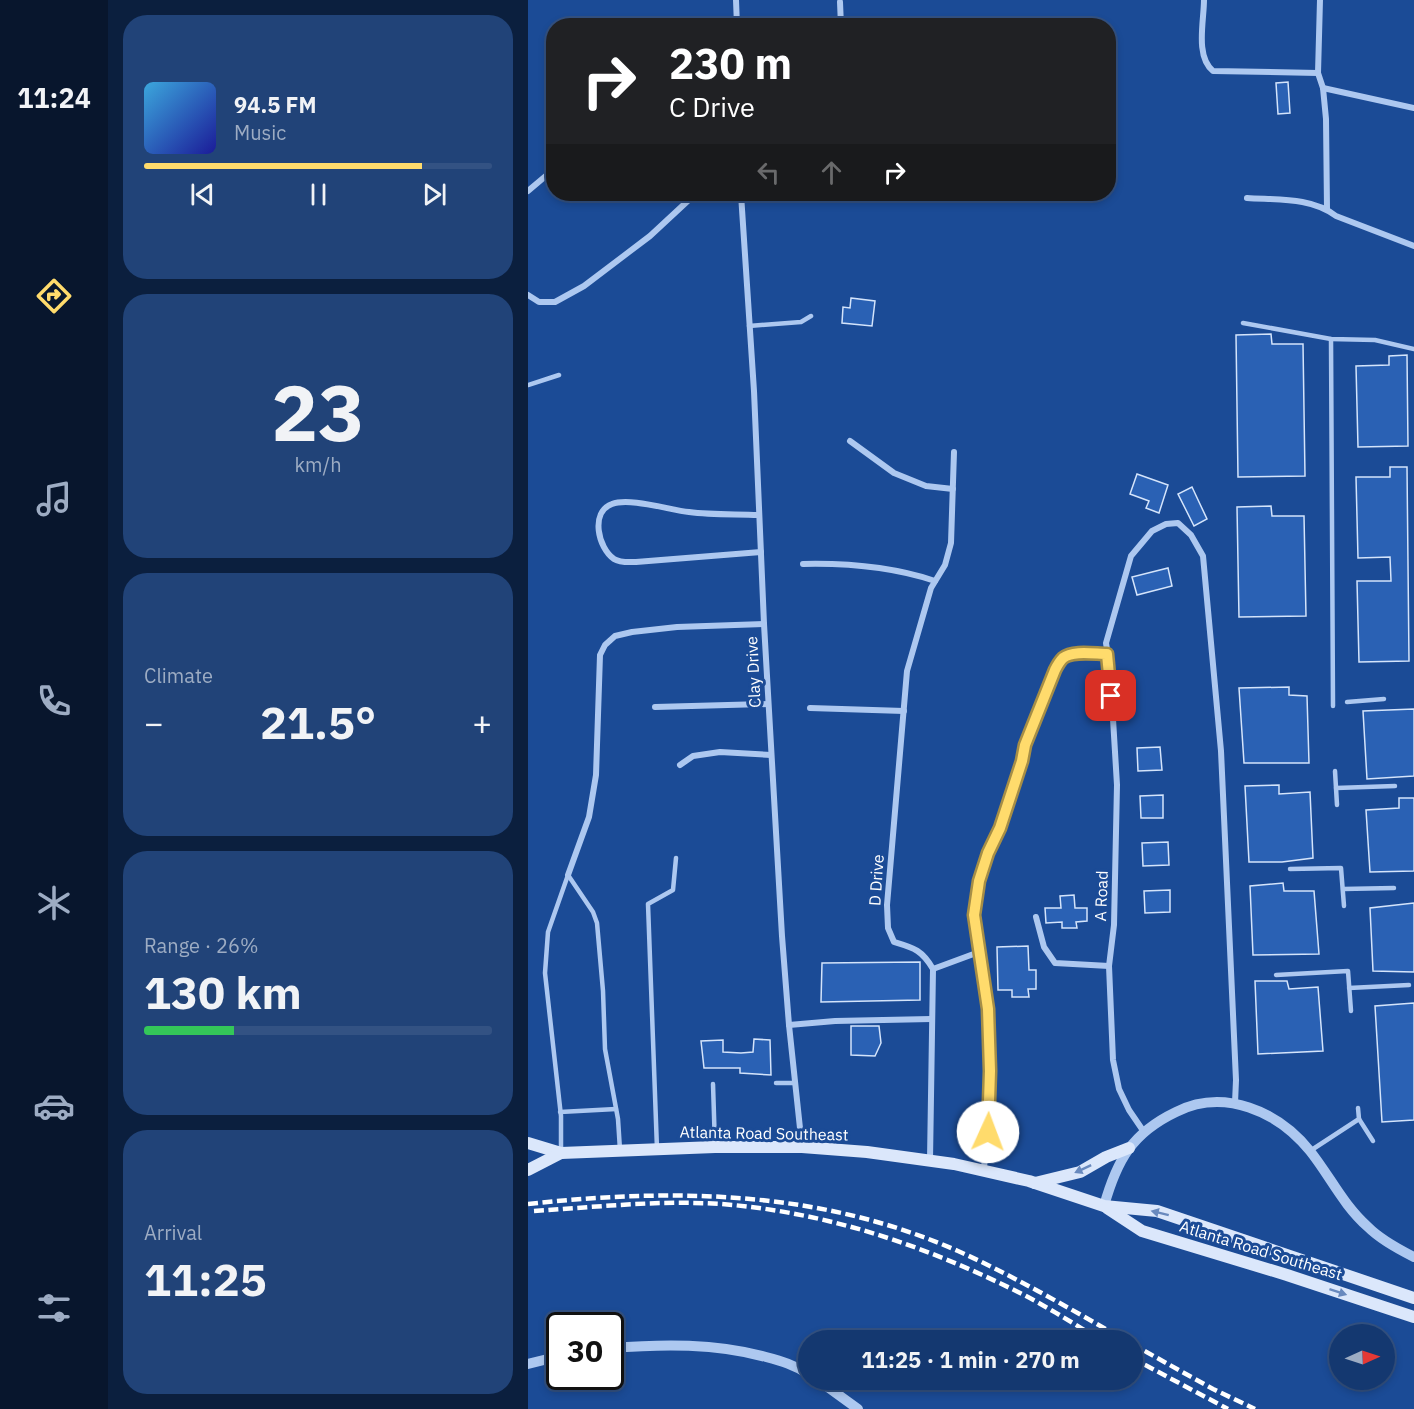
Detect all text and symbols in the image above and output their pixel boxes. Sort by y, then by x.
text: 230 m [669,36,792,91]
icon: right [570,42,648,120]
text: 11:24 [17,80,91,115]
text: C Drive [669,89,755,124]
text: 94.5 FM [234,90,317,119]
text: Music [234,119,286,146]
icon: left [752,156,785,189]
icon: ahead [815,156,848,189]
icon: right [878,156,911,189]
icon: previous [186,178,219,211]
icon: pause [302,178,335,211]
icon: next [418,178,451,211]
icon: directions [33,275,75,317]
text: 23 [271,361,365,462]
text: km/h [294,451,342,478]
icon: music [33,478,75,520]
street label: Clay Drive [741,635,765,708]
text: Climate [144,662,213,689]
pin [1085,670,1136,721]
icon: arrive [1094,679,1127,712]
icon: phone [33,680,75,722]
text: 21.5° [260,693,376,751]
text: − [144,701,164,744]
text: + [472,701,492,744]
street label: D Drive [864,853,888,906]
street label: A Road [1090,870,1112,922]
icon: climate [33,882,75,924]
text: Range · 26% [144,932,259,959]
text: 130 km [144,963,302,1021]
icon: car [33,1085,75,1127]
position arrow [956,1100,1020,1164]
street label: Atlanta Road Southeast [679,1122,849,1144]
one-way arrow [1075,1164,1092,1173]
one-way arrow [1150,1207,1169,1217]
street label: Atlanta Road Southeast [1177,1216,1345,1284]
text: Arrival [144,1219,202,1246]
text: 11:25 [144,1250,267,1308]
icon: filters [33,1287,75,1329]
one-way arrow [1330,1287,1348,1297]
speed limit sign: 30 [546,1312,624,1390]
north arrow [1329,1324,1395,1390]
map controls [1329,1324,1395,1390]
text: 11:25 · 1 min · 270 m [861,1345,1080,1374]

